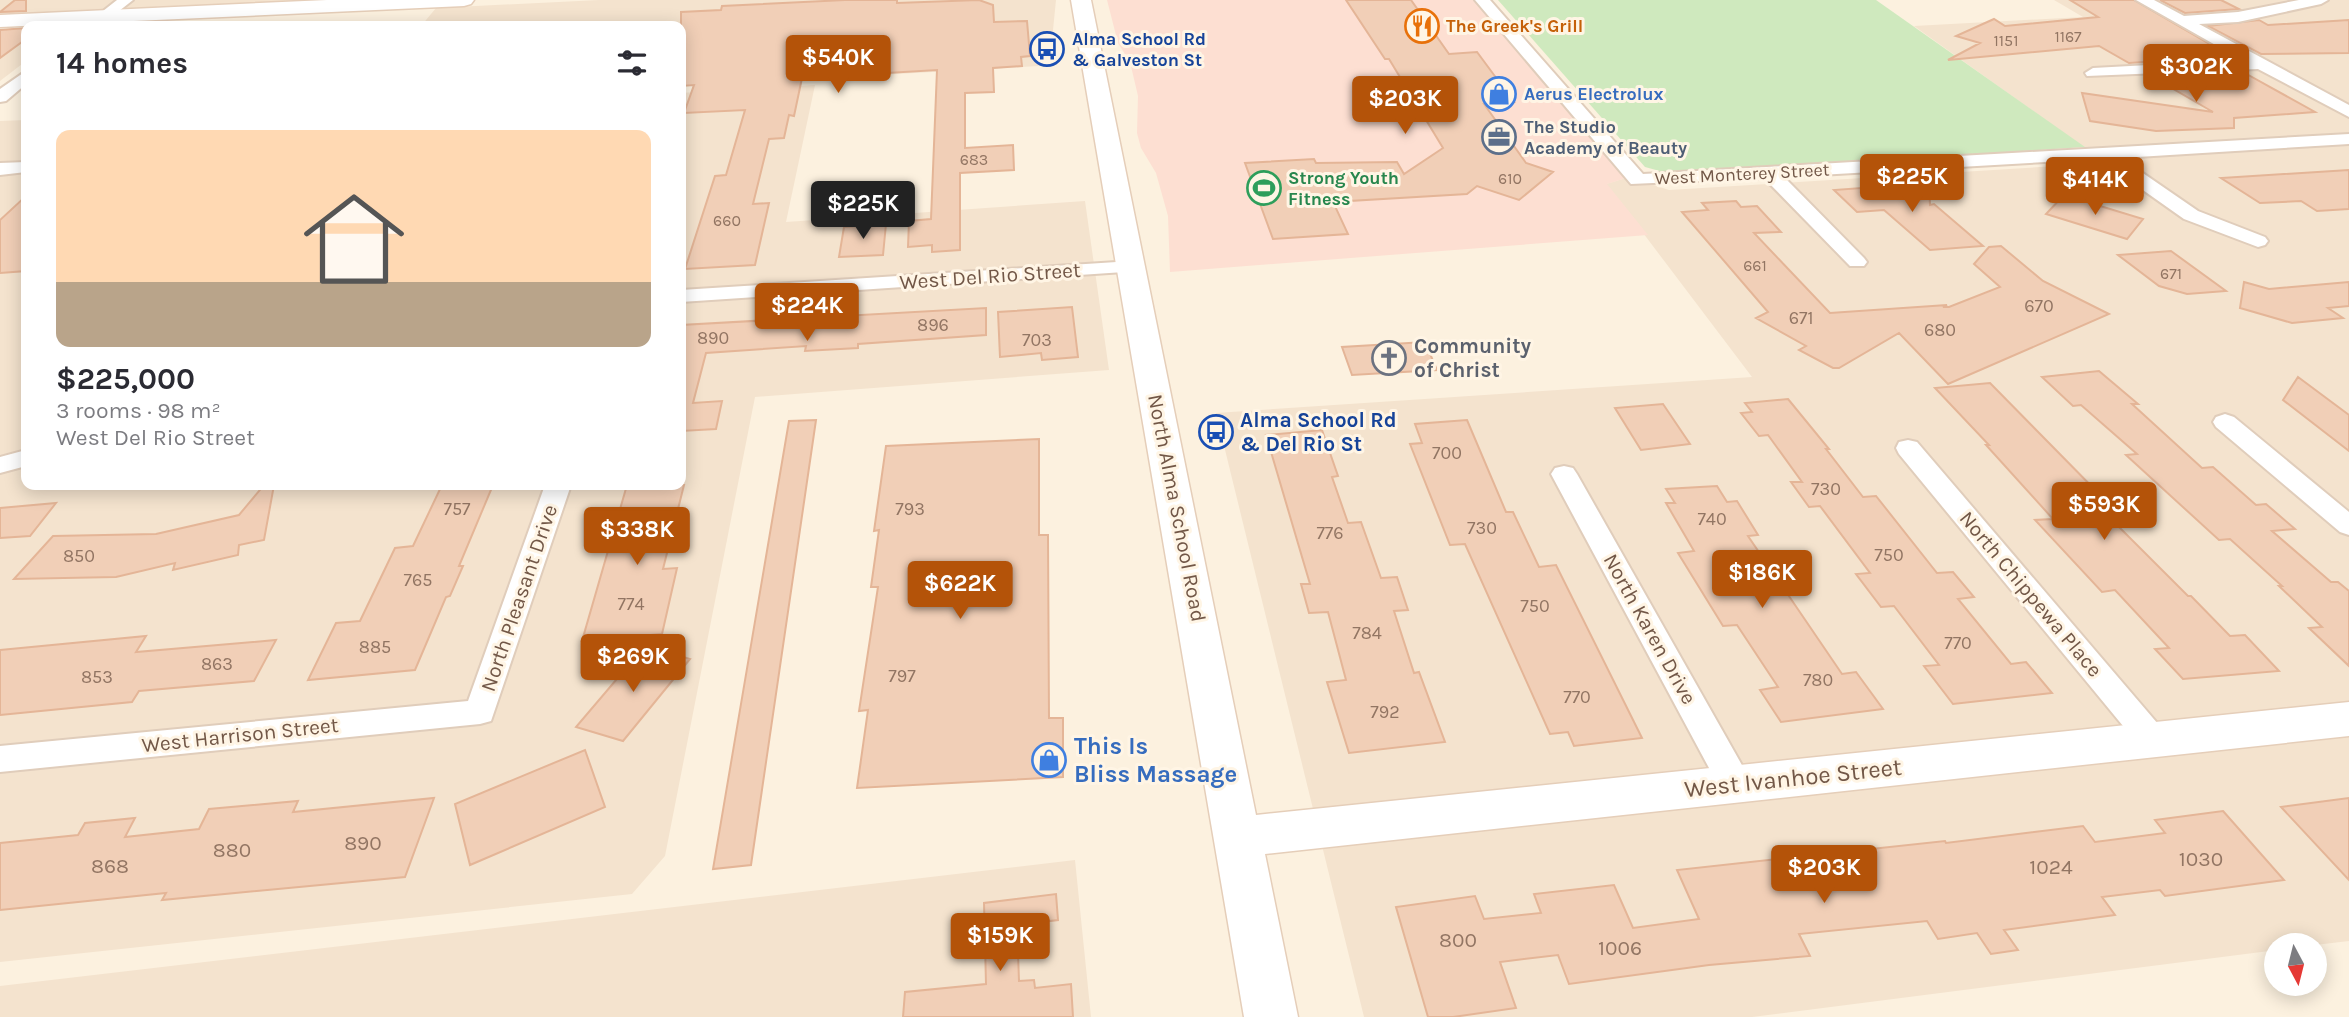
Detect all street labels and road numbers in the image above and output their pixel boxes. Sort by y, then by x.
street label: West Monterey Street [1654,158,1830,190]
street label: West Del Rio Street [899,258,1081,294]
street label: North Alma School Road [1143,392,1211,624]
street label: North Pleasant Drive [476,501,562,695]
street label: North Chippewa Place [1955,506,2107,682]
street label: North Karen Drive [1599,550,1701,708]
street label: West Harrison Street [140,713,340,757]
street label: West Ivanhoe Street [1683,753,1903,803]

